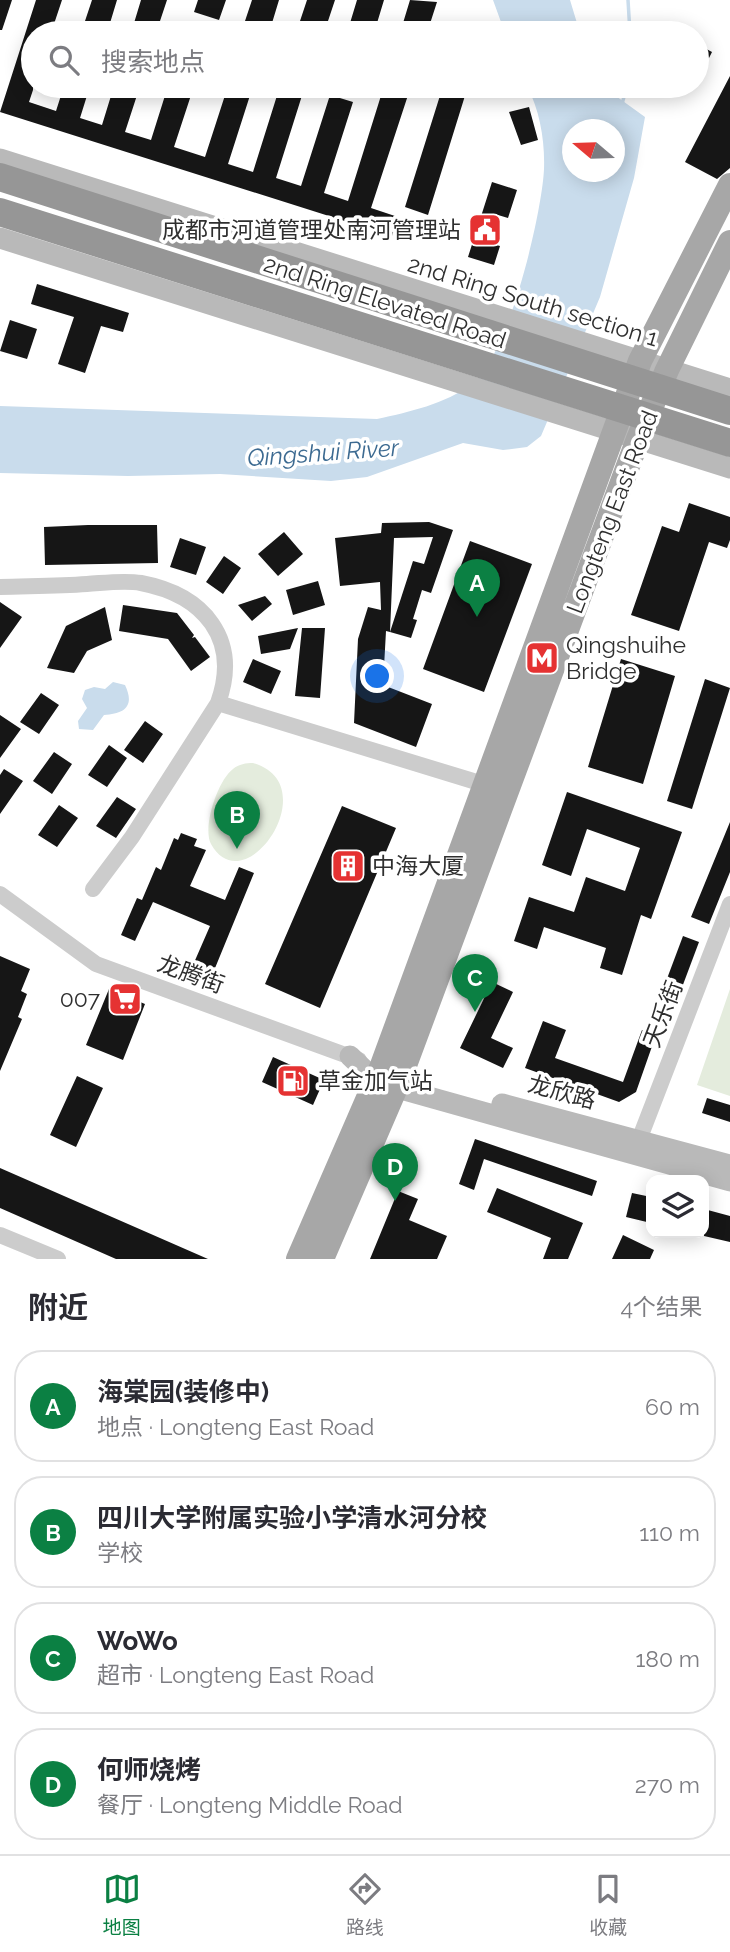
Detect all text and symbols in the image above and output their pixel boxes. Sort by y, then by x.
search box [21,21,709,98]
icon: search [45,41,83,79]
text: 搜索地点 [101,47,205,77]
north arrow [562,119,625,182]
public building icon: 成都市河道管理处南河管理站 [466,211,504,249]
place label: 成都市河道管理处南河管理站 [162,216,461,243]
street label: 2nd Ring Elevated Road [261,250,510,353]
street label: 2nd Ring South section 1 [405,250,662,351]
street label: Longteng East Road [560,406,663,617]
water label: Qingshui River [246,433,401,472]
pin: A [454,559,500,617]
place label: Qingshuihe Bridge [566,631,686,684]
metro station icon: Qingshuihe Bridge [523,639,561,677]
your location [360,659,394,693]
pin: B [214,791,260,849]
building icon: 中海大厦 [329,847,367,885]
place label: 中海大厦 [372,852,464,879]
street label: 龙腾街 [154,949,228,998]
pin: C [452,954,498,1012]
street label: 天乐街 [638,977,688,1051]
supermarket icon: 007 [106,980,144,1018]
place label: 007 [60,985,101,1012]
fuel station icon: 草金加气站 [274,1062,312,1100]
place label: 草金加气站 [318,1067,433,1094]
street label: 龙欣路 [525,1070,599,1113]
pin: D [372,1143,418,1201]
map controls [646,1175,709,1238]
button: layers [646,1175,709,1238]
text: 附近 [28,1290,88,1325]
text: 4个结果 [620,1293,702,1320]
text: 海棠园(装修中) [97,1377,269,1407]
text: A [45,1393,61,1420]
text: 60 m [645,1393,700,1420]
text: 地点 · Longteng East Road [97,1413,374,1440]
text: 四川大学附属实验小学清水河分校 [97,1503,487,1533]
text: B [45,1519,61,1546]
text: 110 m [639,1519,700,1546]
text: 学校 [97,1539,143,1566]
text: WoWo [97,1626,178,1656]
text: C [45,1645,61,1672]
text: 180 m [635,1645,700,1672]
text: 超市 · Longteng East Road [97,1661,374,1688]
text: 何师烧烤 [97,1755,201,1785]
text: D [45,1771,61,1798]
text: 270 m [635,1771,700,1798]
text: 餐厅 · Longteng Middle Road [97,1791,403,1818]
tab: 地图 [103,1870,141,1939]
tab: 路线 [346,1870,384,1939]
tab: 收藏 [589,1870,627,1939]

